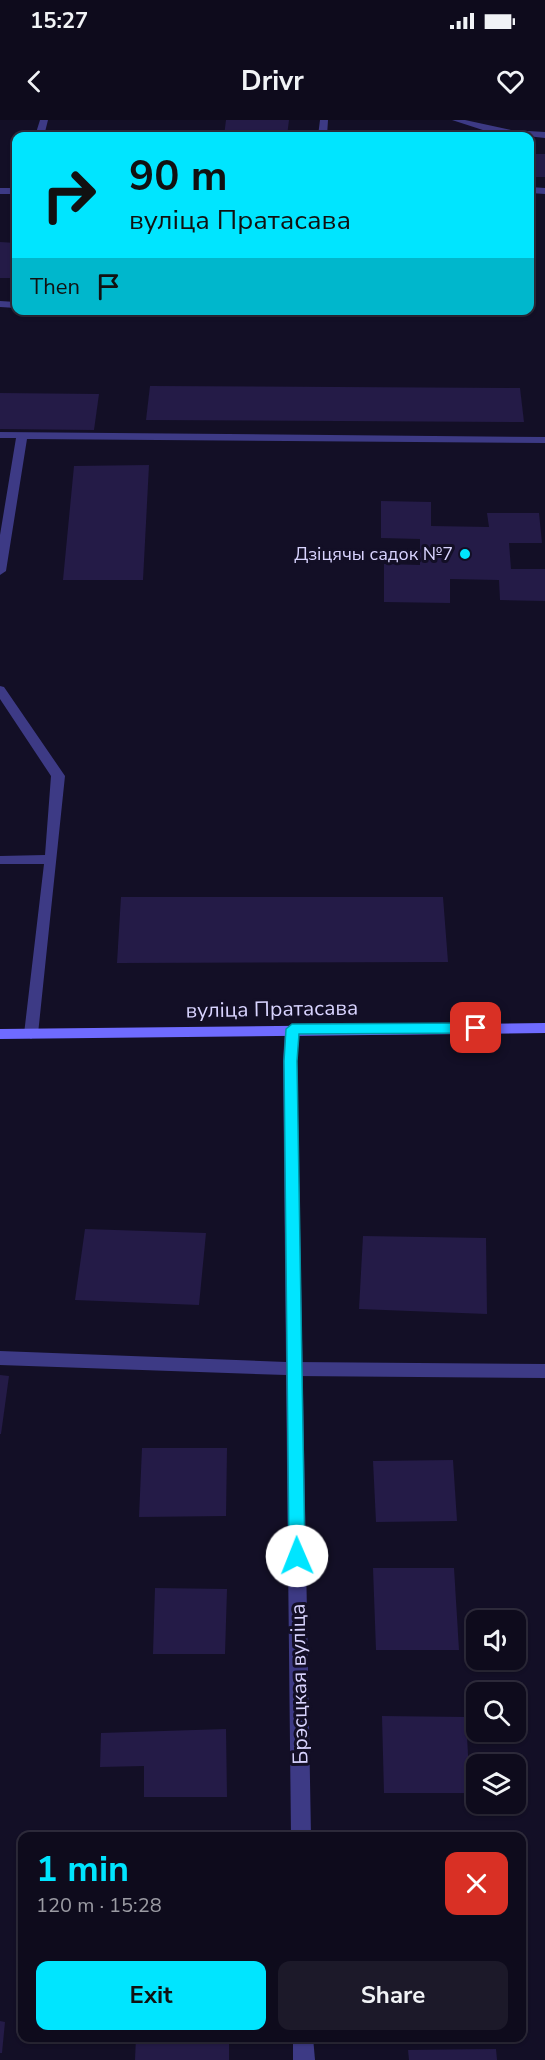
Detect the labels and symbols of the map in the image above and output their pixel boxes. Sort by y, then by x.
place label: Дзіцячы садок №7 [294,542,453,566]
marker: Дзіцячы садок №7 [458,547,472,561]
street label: вуліца Пратасава [185,993,359,1025]
pin [450,1002,501,1053]
position arrow [265,1524,329,1588]
street label: Брэсцкая вуліца [284,1603,314,1765]

